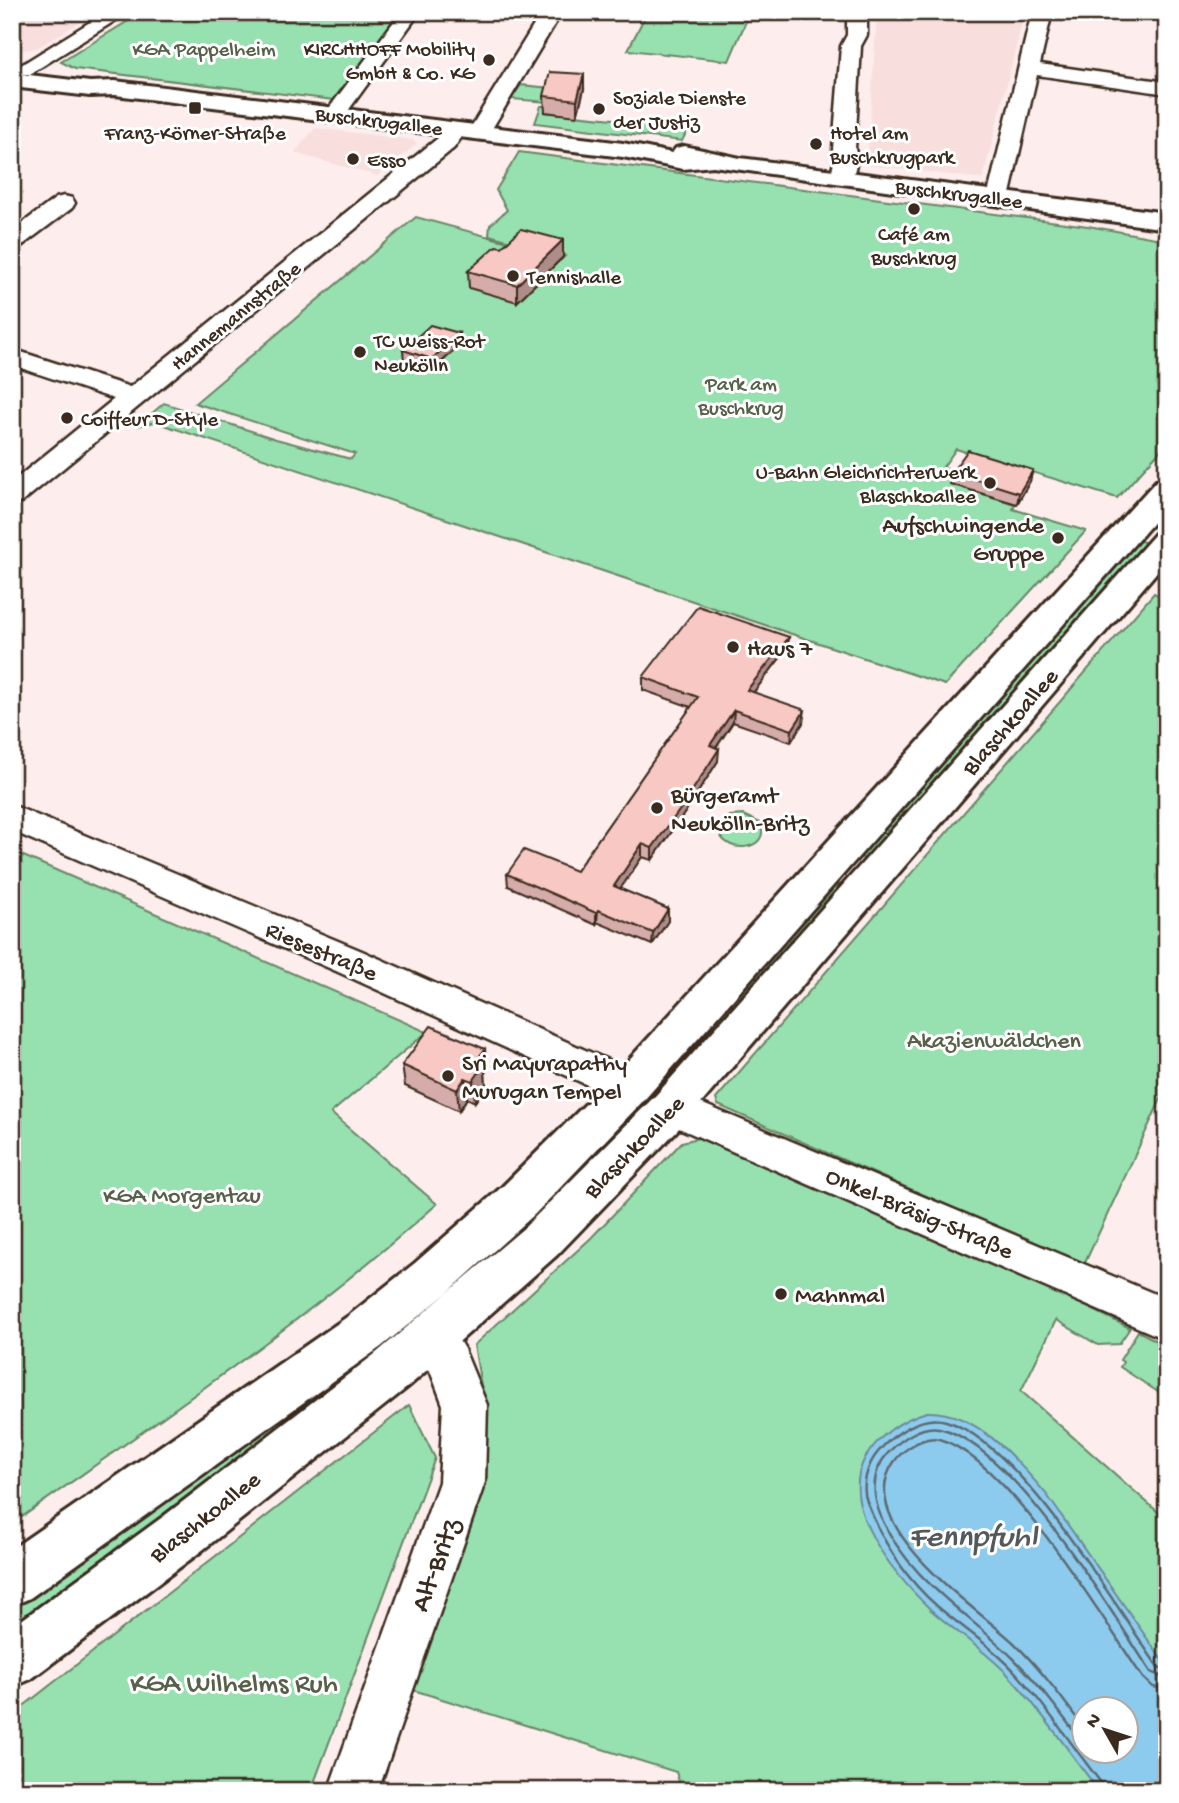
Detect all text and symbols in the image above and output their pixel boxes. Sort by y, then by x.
park label: KGA Pappelheim [132,39,276,64]
place label: KIRCHHOFF Mobility GmbH & Co. KG [304,39,476,88]
marker: KIRCHHOFF Mobility GmbH & Co. KG [481,52,497,68]
place label: Soziale Dienste der Justiz [613,88,747,137]
marker: Franz-Körner-Straße [187,100,203,116]
marker: Soziale Dienste der Justiz [591,101,607,117]
street label: Buschkrugallee [313,103,445,144]
place label: Franz-Körner-Straße [103,123,287,148]
place label: Hotel am Buschkrugpark [829,123,957,172]
marker: Hotel am Buschkrugpark [808,136,824,152]
place label: Esso [367,150,407,175]
marker: Esso [345,151,361,167]
street label: Buschkrugallee [893,176,1025,217]
marker: Café am Buschkrug [906,201,922,217]
place label: Café am Buschkrug [870,224,957,273]
street label: Hannemannstraße [167,257,308,378]
place label: Tennishalle [526,267,622,292]
marker: Tennishalle [505,268,521,284]
place label: TC Weiss-Rot Neukölln [373,331,487,380]
marker: TC Weiss-Rot Neukölln [352,344,368,360]
park label: Park am Buschkrug [697,374,784,423]
place label: Coiffeur D-Style [81,409,219,434]
marker: Coiffeur D-Style [59,410,75,426]
place label: U-Bahn Gleichrichterwerk Blaschkoallee [756,462,979,511]
marker: U-Bahn Gleichrichterwerk Blaschkoallee [982,475,998,491]
place label: Aufschwingende Gruppe [882,513,1045,570]
marker: Aufschwingende Gruppe [1050,530,1066,546]
place label: Haus 7 [747,636,813,665]
marker: Haus 7 [725,639,741,655]
street label: Blaschkoallee [957,663,1066,784]
place label: Bürgeramt Neukölln-Britz [670,783,811,840]
marker: Bürgeramt Neukölln-Britz [649,800,665,816]
street label: Riesestraße [260,917,382,990]
park label: Akazienwäldchen [907,1028,1082,1057]
place label: Sri Mayurapathy Murugan Tempel [462,1051,627,1108]
marker: Sri Mayurapathy Murugan Tempel [440,1068,456,1084]
street label: Blaschkoallee [578,1090,692,1207]
street label: Onkel-Bräsig-Straße [821,1163,1017,1268]
park label: KGA Morgentau [103,1183,261,1212]
place label: Mahnmal [795,1283,885,1312]
marker: Mahnmal [773,1286,789,1302]
street label: Blaschkoallee [144,1466,268,1572]
street label: Alt-Britz [405,1513,470,1617]
water label: Fennpfuhl [909,1520,1039,1558]
park label: KGA Wilhelms Ruh [130,1669,338,1702]
north arrow [1070,1694,1140,1764]
text: N [1082,1709,1107,1734]

